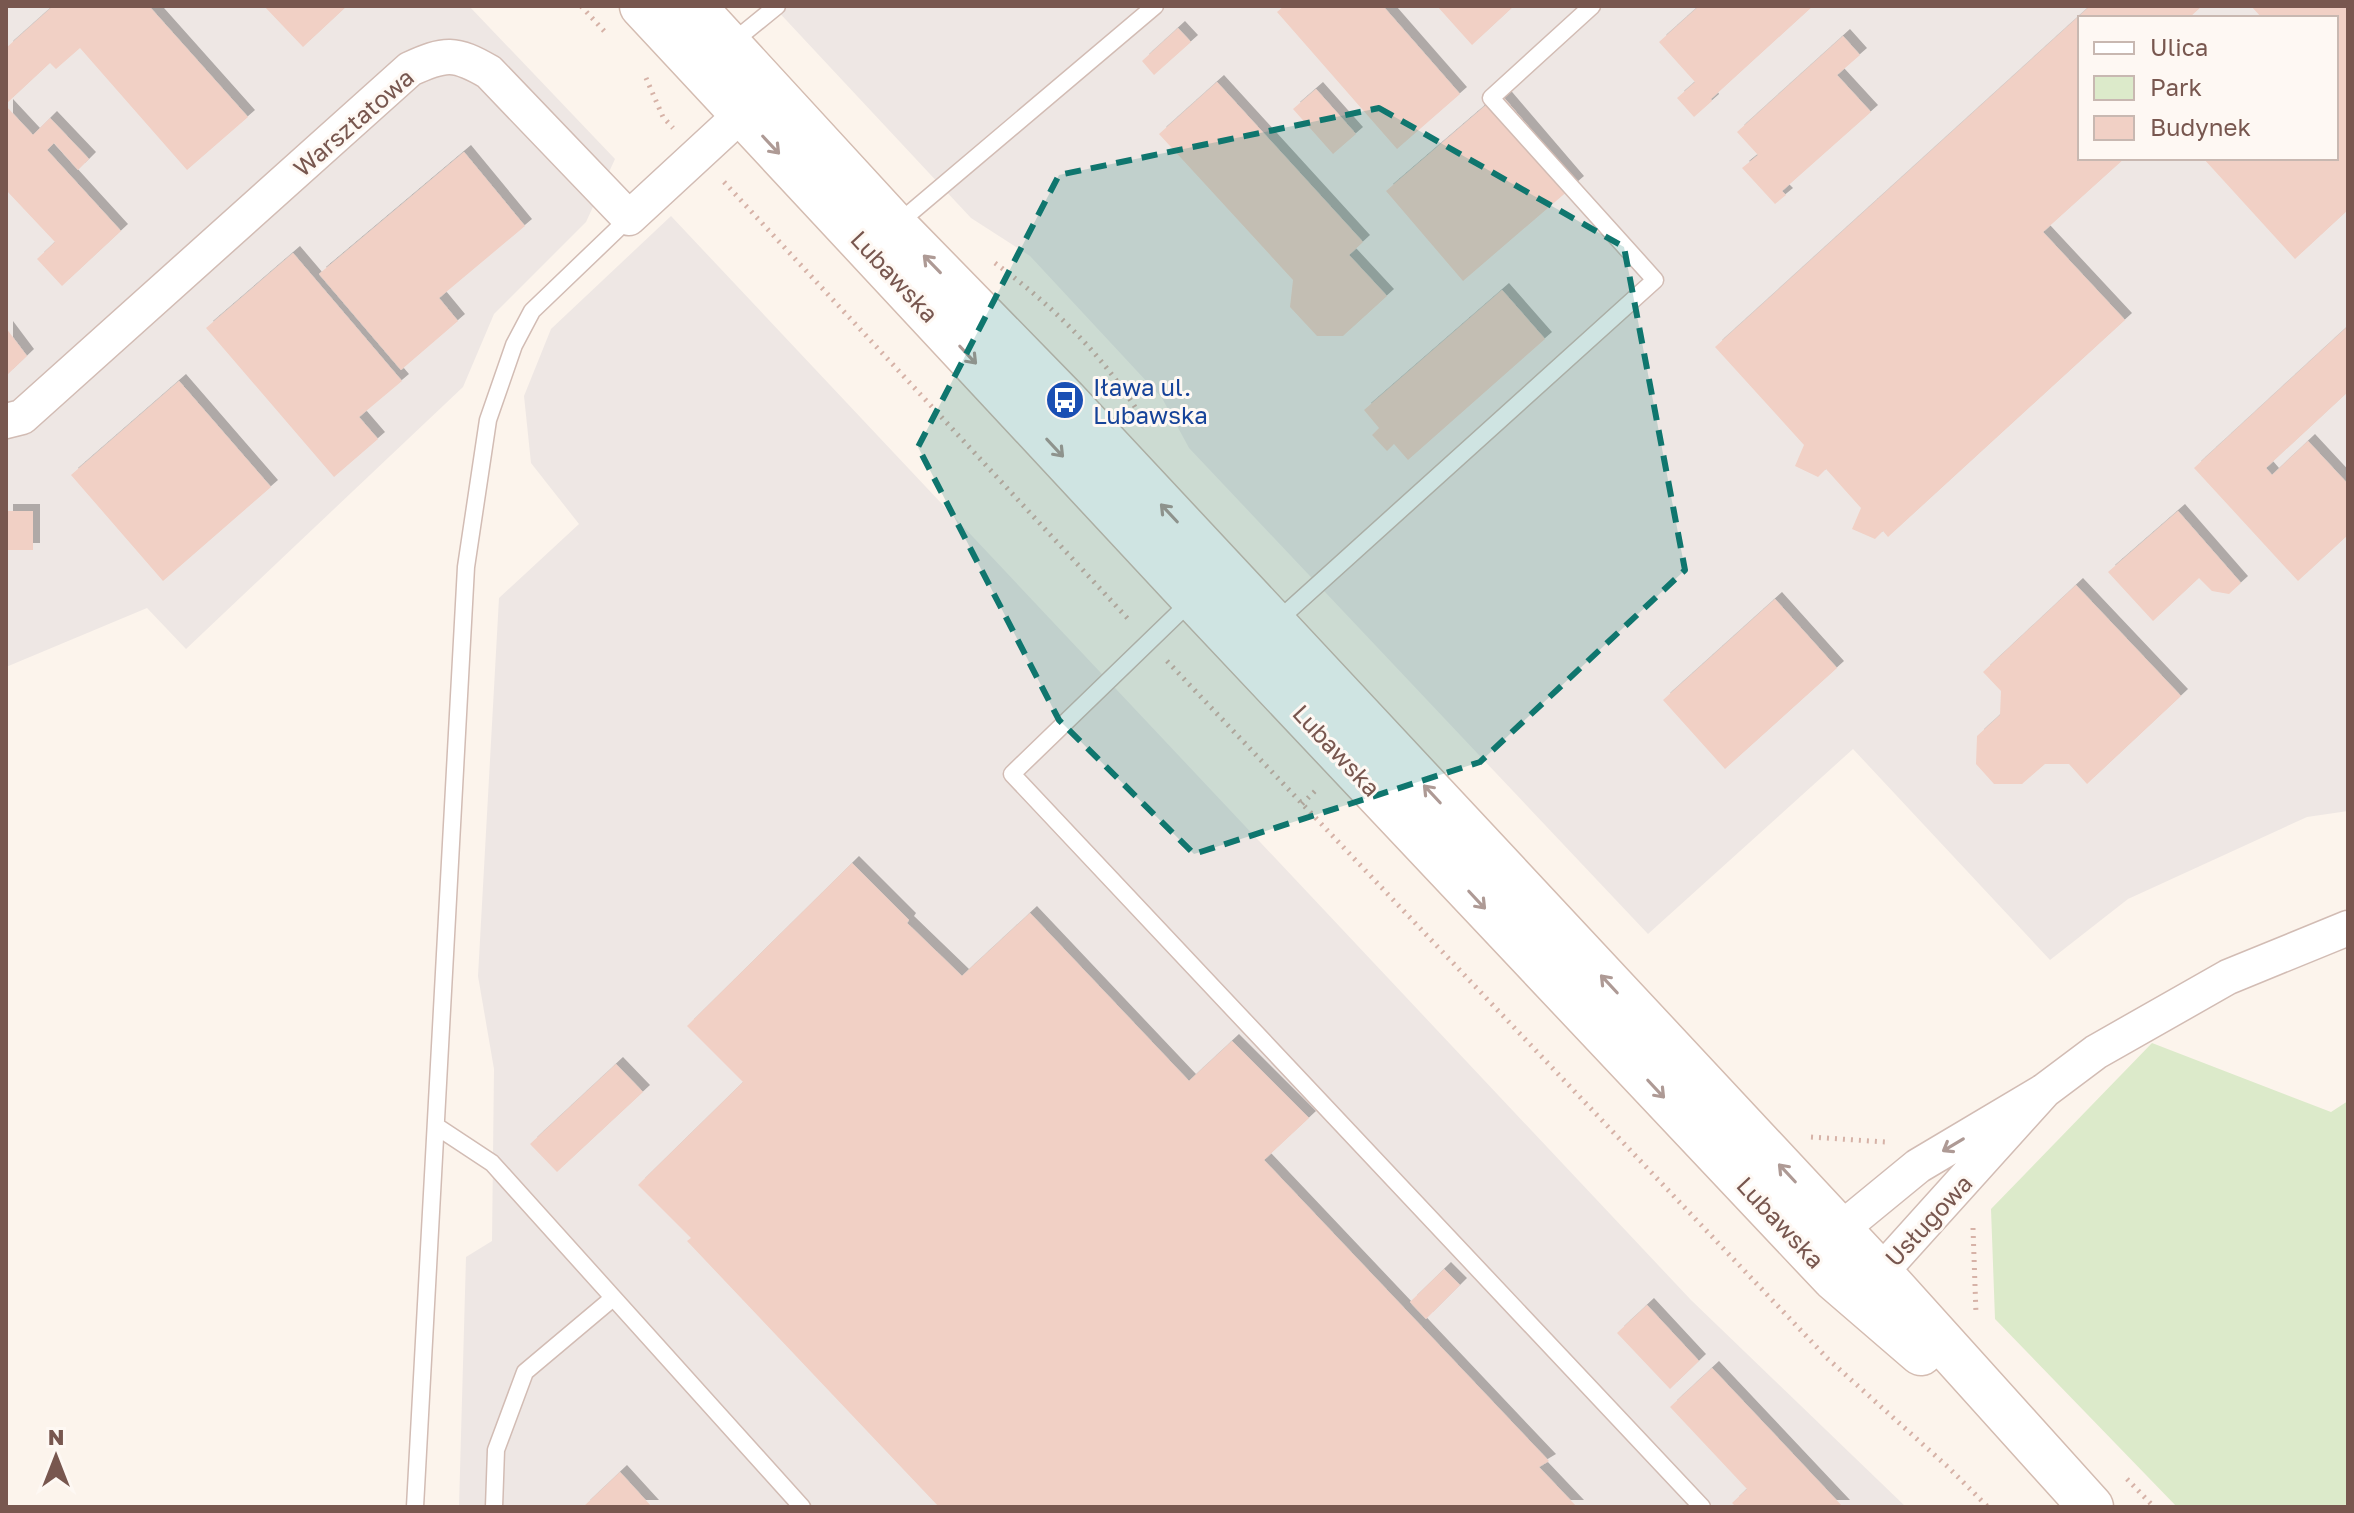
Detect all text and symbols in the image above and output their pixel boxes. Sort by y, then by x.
legend [2078,16,2338,160]
text: Ulica [2150,32,2208,61]
street label: Warsztatowa [287,62,419,182]
text: Park [2150,72,2202,101]
text: Budynek [2150,112,2251,141]
one-way arrow [762,135,781,155]
street label: Lubawska [845,224,945,328]
one-way arrow [923,254,942,274]
one-way arrow [959,345,978,365]
place label: Iława ul. Lubawska [1093,372,1208,429]
bus stop icon: Iława ul. Lubawska [1044,379,1086,421]
one-way arrow [1045,437,1063,457]
one-way arrow [1161,504,1179,524]
street label: Lubawska [1287,698,1387,802]
one-way arrow [1422,784,1441,804]
one-way arrow [1468,890,1487,910]
one-way arrow [1601,974,1619,994]
one-way arrow [1646,1079,1665,1099]
one-way arrow [1942,1138,1965,1154]
one-way arrow [1778,1164,1797,1184]
street label: Usługowa [1878,1168,1978,1272]
street label: Lubawska [1731,1170,1831,1274]
north arrow [16,1417,96,1497]
text: N [48,1423,64,1450]

